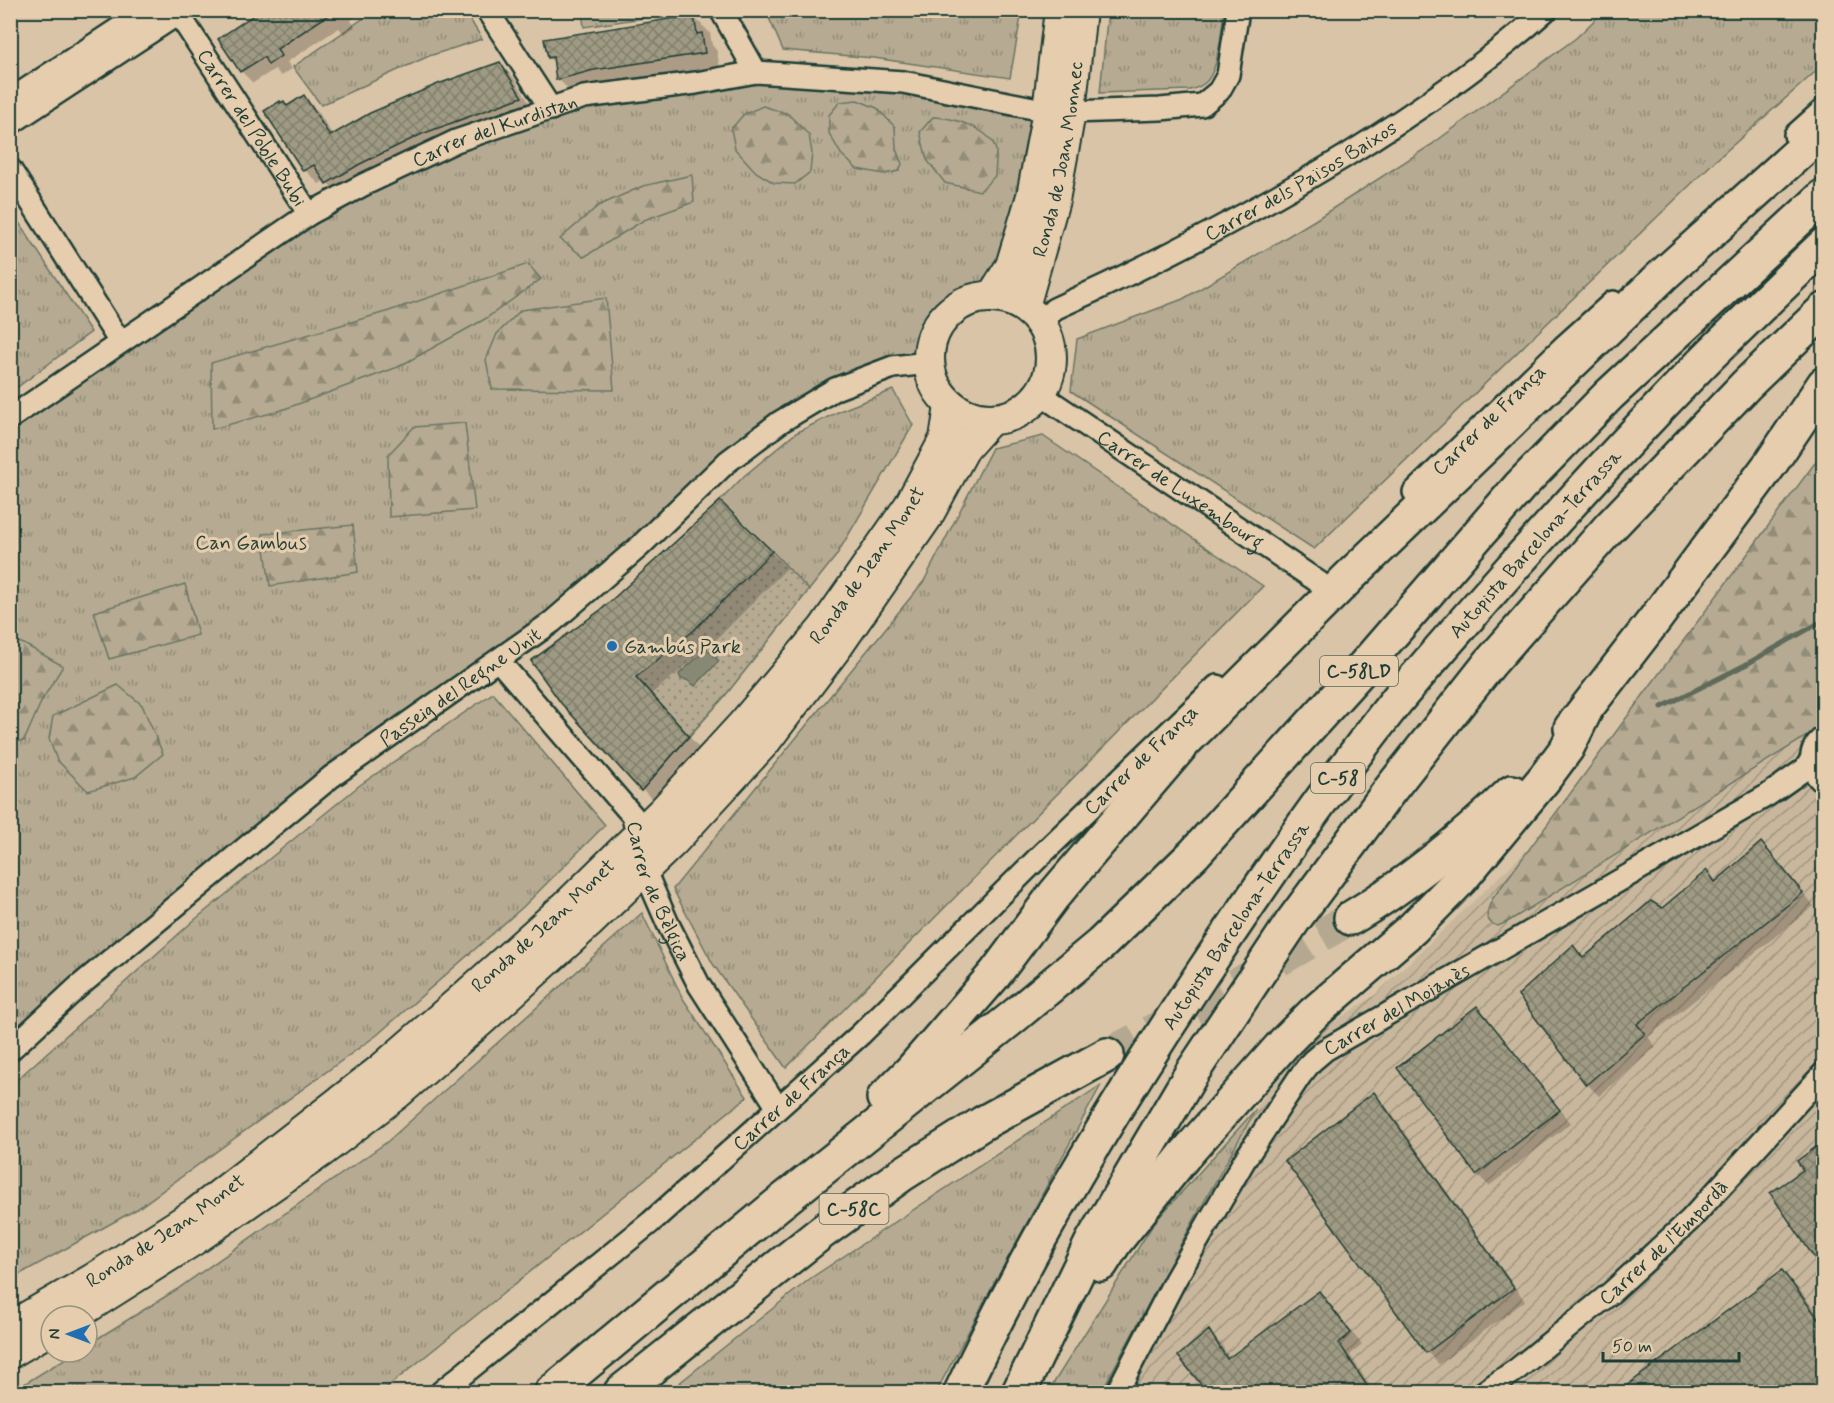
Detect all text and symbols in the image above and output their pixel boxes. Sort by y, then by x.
street label: Carrer del Poble Bubi [190,44,312,212]
street label: Ronda de Joan Monnec [1027,60,1090,260]
street label: Carrer del Kurdistan [408,88,581,175]
street label: Carrer dels Països Baixos [1200,115,1403,248]
street label: Carrer de França [1427,359,1552,482]
street label: Carrer de Luxembourg [1091,424,1269,558]
street label: Autopista Barcelona-Terrassa [1444,443,1629,645]
street label: Ronda de Jean Monet [804,482,932,651]
park label: Can Gambus [195,530,307,557]
street label: Passeig del Regne Unit [375,622,547,754]
place label: Gambús Park [624,634,741,661]
marker: Gambús Park [605,639,619,653]
road number: C-58LD [1320,656,1398,686]
street label: Carrer de França [1079,699,1205,822]
road number: C-58 [1311,763,1365,793]
street label: Autopista Barcelona-Terrassa [1157,816,1317,1036]
street label: Carrer de Bèlgica [619,819,697,966]
street label: Ronda de Jean Monet [466,853,622,999]
street label: Carrer del Moianès [1319,957,1475,1063]
street label: Carrer de França [727,1038,856,1158]
street label: Ronda de Jean Monet [82,1168,251,1295]
street label: Carrer de l'Empordà [1594,1175,1735,1312]
road number: C-58C [820,1194,888,1224]
north arrow [39,1304,99,1364]
scale bar [1603,1325,1740,1363]
text: N [45,1329,66,1339]
text: 50 m [1612,1335,1652,1359]

